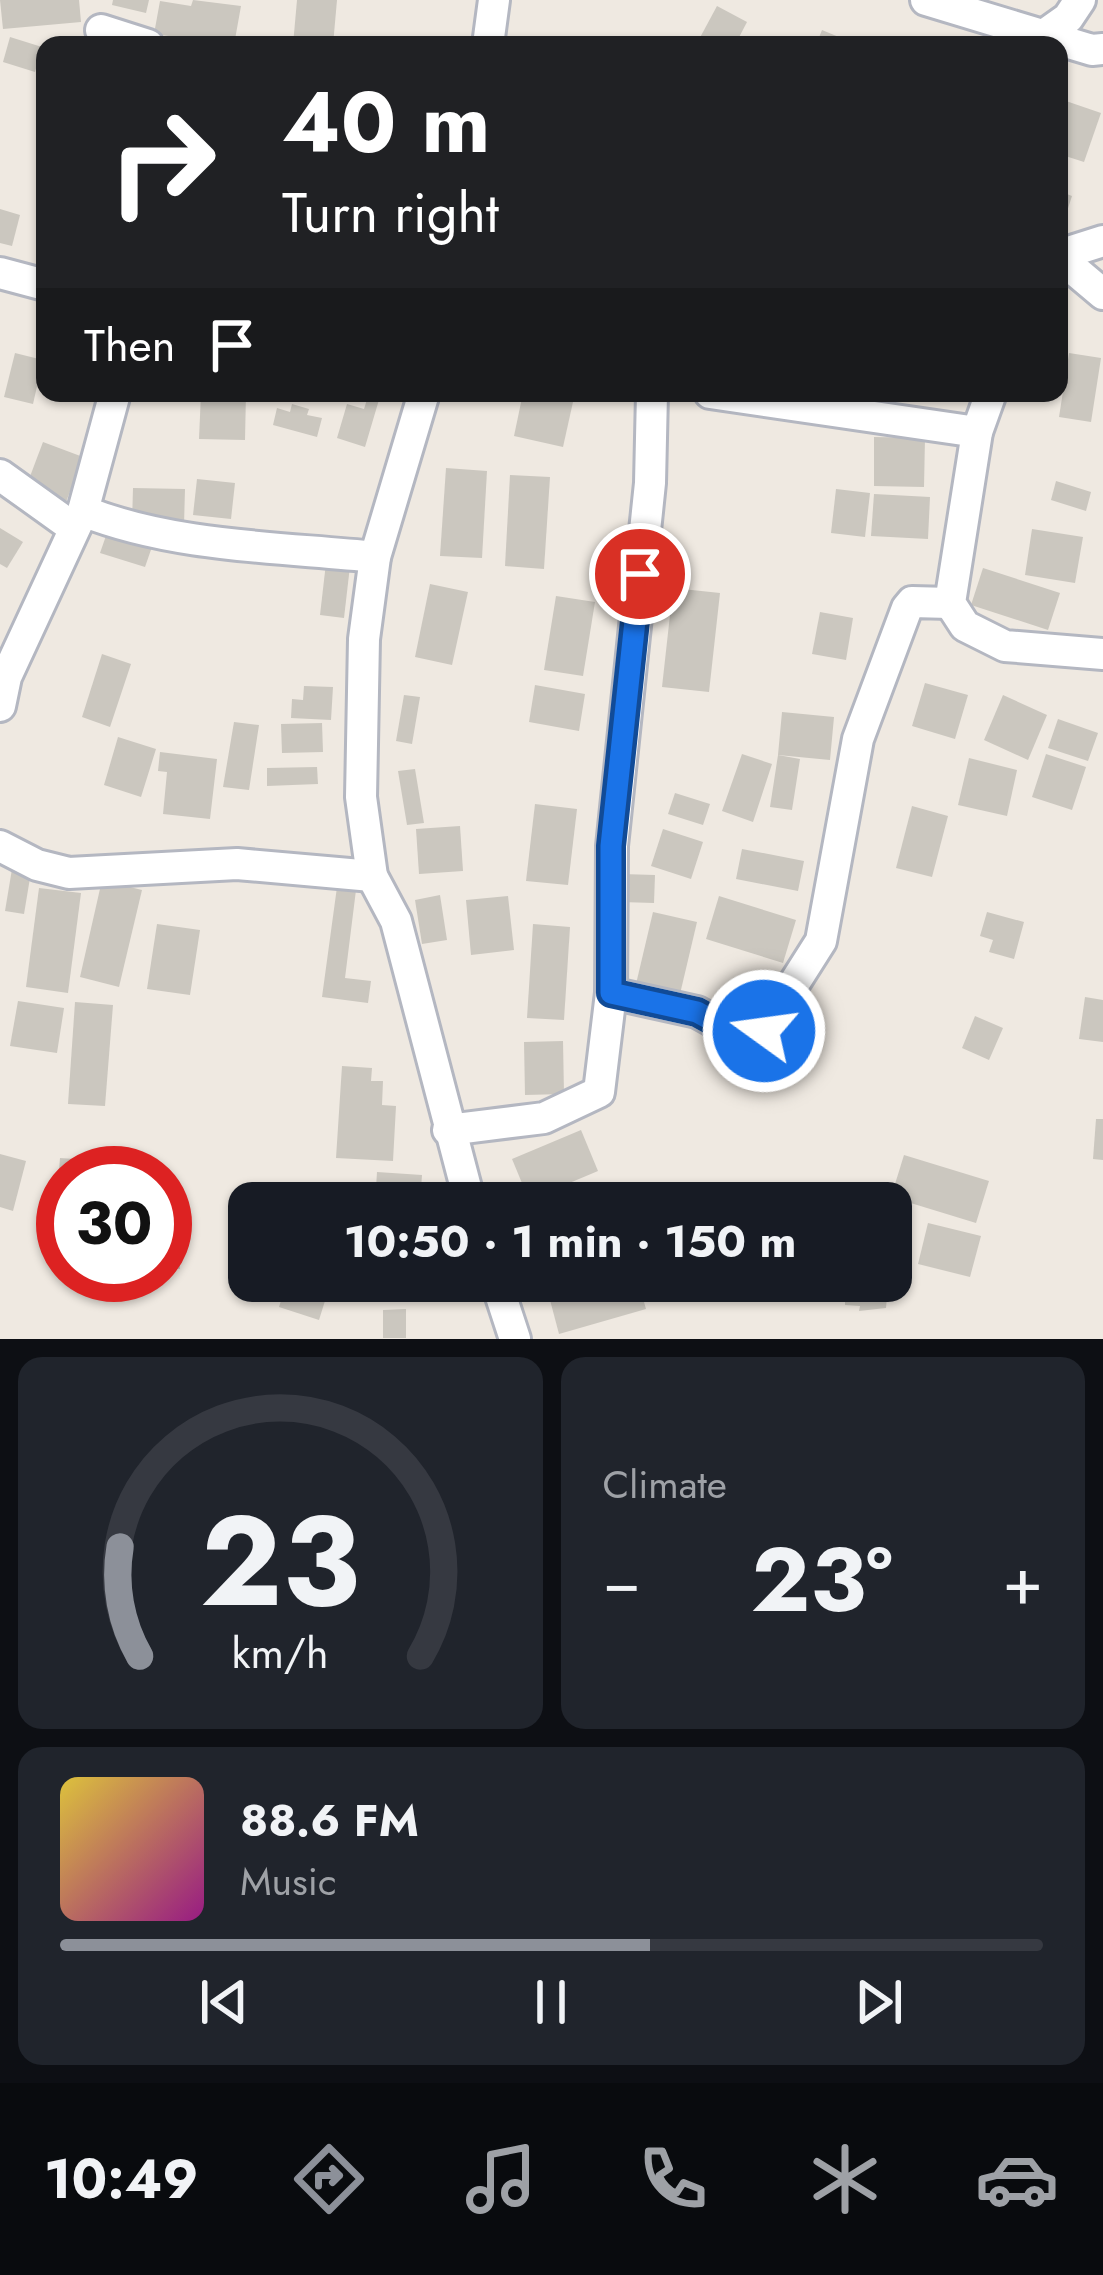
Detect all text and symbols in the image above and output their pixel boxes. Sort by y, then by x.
text: 40 m [282,62,490,184]
icon: right [84,84,240,240]
text: Turn right [282,174,499,252]
icon: arrive [199,312,265,378]
text: Then [84,313,175,378]
pin [589,523,691,625]
icon: arrive [607,541,673,607]
position arrow [701,968,827,1094]
speed limit sign: 30 [36,1146,192,1302]
text: 10:50 · 1 min · 150 m [344,1209,796,1274]
text: Climate [603,1456,727,1513]
text: 23 [201,1471,360,1652]
text: 23° [751,1515,893,1645]
text: − [603,1533,641,1629]
text: + [1002,1533,1043,1629]
text: km/h [232,1622,329,1684]
text: 88.6 FM [240,1788,419,1853]
text: Music [240,1853,337,1910]
icon: previous [191,1969,257,2035]
icon: pause [518,1969,584,2035]
icon: next [846,1969,912,2035]
icon: directions [287,2137,371,2221]
icon: music [459,2137,543,2221]
icon: phone [631,2137,715,2221]
icon: climate [803,2137,887,2221]
icon: car [975,2137,1059,2221]
text: 10:49 [44,2140,198,2218]

